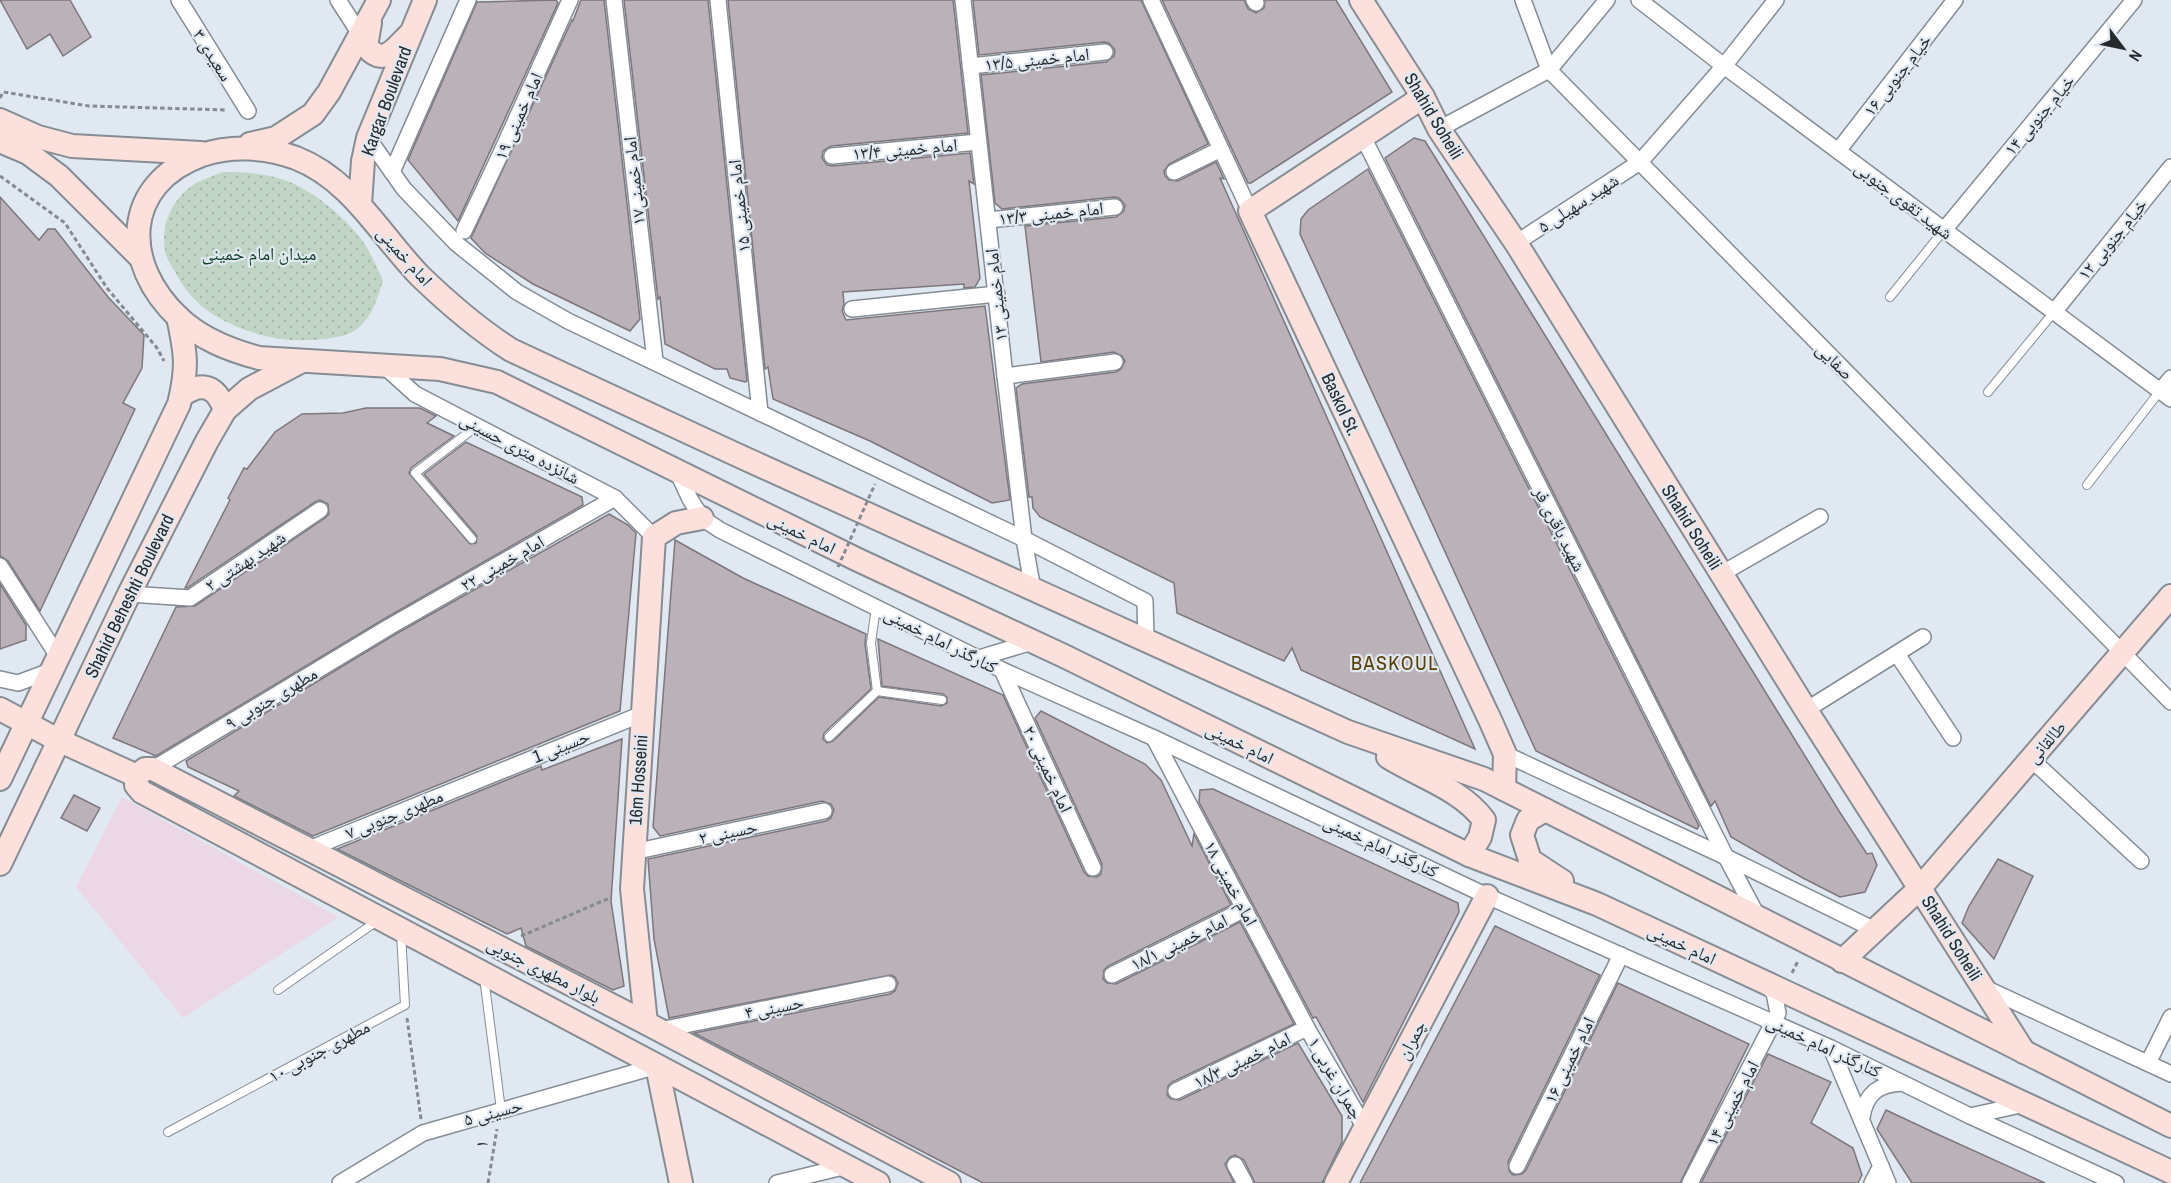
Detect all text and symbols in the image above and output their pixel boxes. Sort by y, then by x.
north arrow [2093,18,2153,78]
street label: سعیدی ۳ [187,24,239,86]
street label: خیام جنوبی ۱۶ [1857,29,1937,121]
street label: امام خمینی ۱۳/۵ [983,41,1091,77]
street label: Kargar Boulevard [355,43,417,159]
text: N [2124,46,2148,66]
street label: امام خمینی ۱۹ [488,68,548,164]
street label: Shahid Soheili [1398,68,1470,164]
street label: خیام جنوبی ۱۴ [1998,69,2080,161]
street label: امام خمینی ۱۳/۴ [851,132,959,166]
street label: امام خمینی۱۷ [617,135,651,227]
street label: شهید تقوی جنوبی [1850,155,1958,245]
street label: امام خمینی ۱۵ [722,158,756,254]
street label: شهید سهیلی ۵ [1533,167,1623,239]
street label: خیام جنوبی ۱۲ [2071,193,2153,285]
street label: امام خمینی ۱۳/۳ [997,195,1105,231]
street label: امام خمینی [371,221,439,291]
park label: میدان امام خمینی [201,241,317,266]
street label: امام خمینی ۱۳ [979,247,1013,343]
street label: صفایی [1811,337,1859,385]
street label: Baskol St. [1316,369,1366,439]
street label: شانزده متری حسینی [456,406,584,490]
street label: Shahid Soheili [1656,479,1728,575]
street label: شهید باقری فر [1527,481,1592,576]
street label: امام خمینی [764,506,840,560]
street label: Shahid Beheshti Boulevard [78,510,180,682]
street label: شهید بهشتی ۲ [200,525,290,597]
street label: امام خمینی ۲۲ [455,529,549,597]
street label: کنارگذر امام خمینی [880,601,1002,680]
district label: BASKOUL [1351,649,1439,676]
street label: مطهری جنوبی ۹ [220,661,322,735]
street label: طالقانی [2020,715,2072,769]
street label: امام خمینی [1202,716,1278,770]
street label: امام خمینی ۲۰ [1017,721,1079,817]
street label: حسینی 1 [529,723,593,769]
street label: 16m Hosseini [622,734,654,826]
street label: مطهری جنوبی ۷ [341,783,447,845]
street label: کنارگذر امام خمینی [1319,808,1443,884]
street label: حسینی ۲ [696,814,760,850]
street label: امام خمینی ۱۸ [1198,836,1264,930]
street label: Shahid Soheili [1916,890,1988,986]
street label: امام خمینی ۱۸/۱ [1126,908,1232,976]
street label: امام خمینی [1644,917,1720,971]
street label: بلوار مطهری جنوبی [483,931,605,1009]
street label: حسینی ۴ [742,989,806,1025]
street label: کنارگذر امام خمینی [1762,1008,1886,1084]
street label: امام خمینی ۱۶ [1537,1013,1601,1107]
street label: مطهری جنوبی ۱۰ [264,1014,374,1088]
street label: چمران [1390,1016,1432,1064]
street label: امام خمینی ۱۸/۳ [1189,1026,1295,1094]
street label: چمران غربی ۱ [1302,1032,1370,1124]
street label: امام خمینی ۱۴ [1699,1056,1765,1150]
street label: حسینی ۵ [461,1092,525,1132]
street label: ۱ [468,1138,494,1150]

